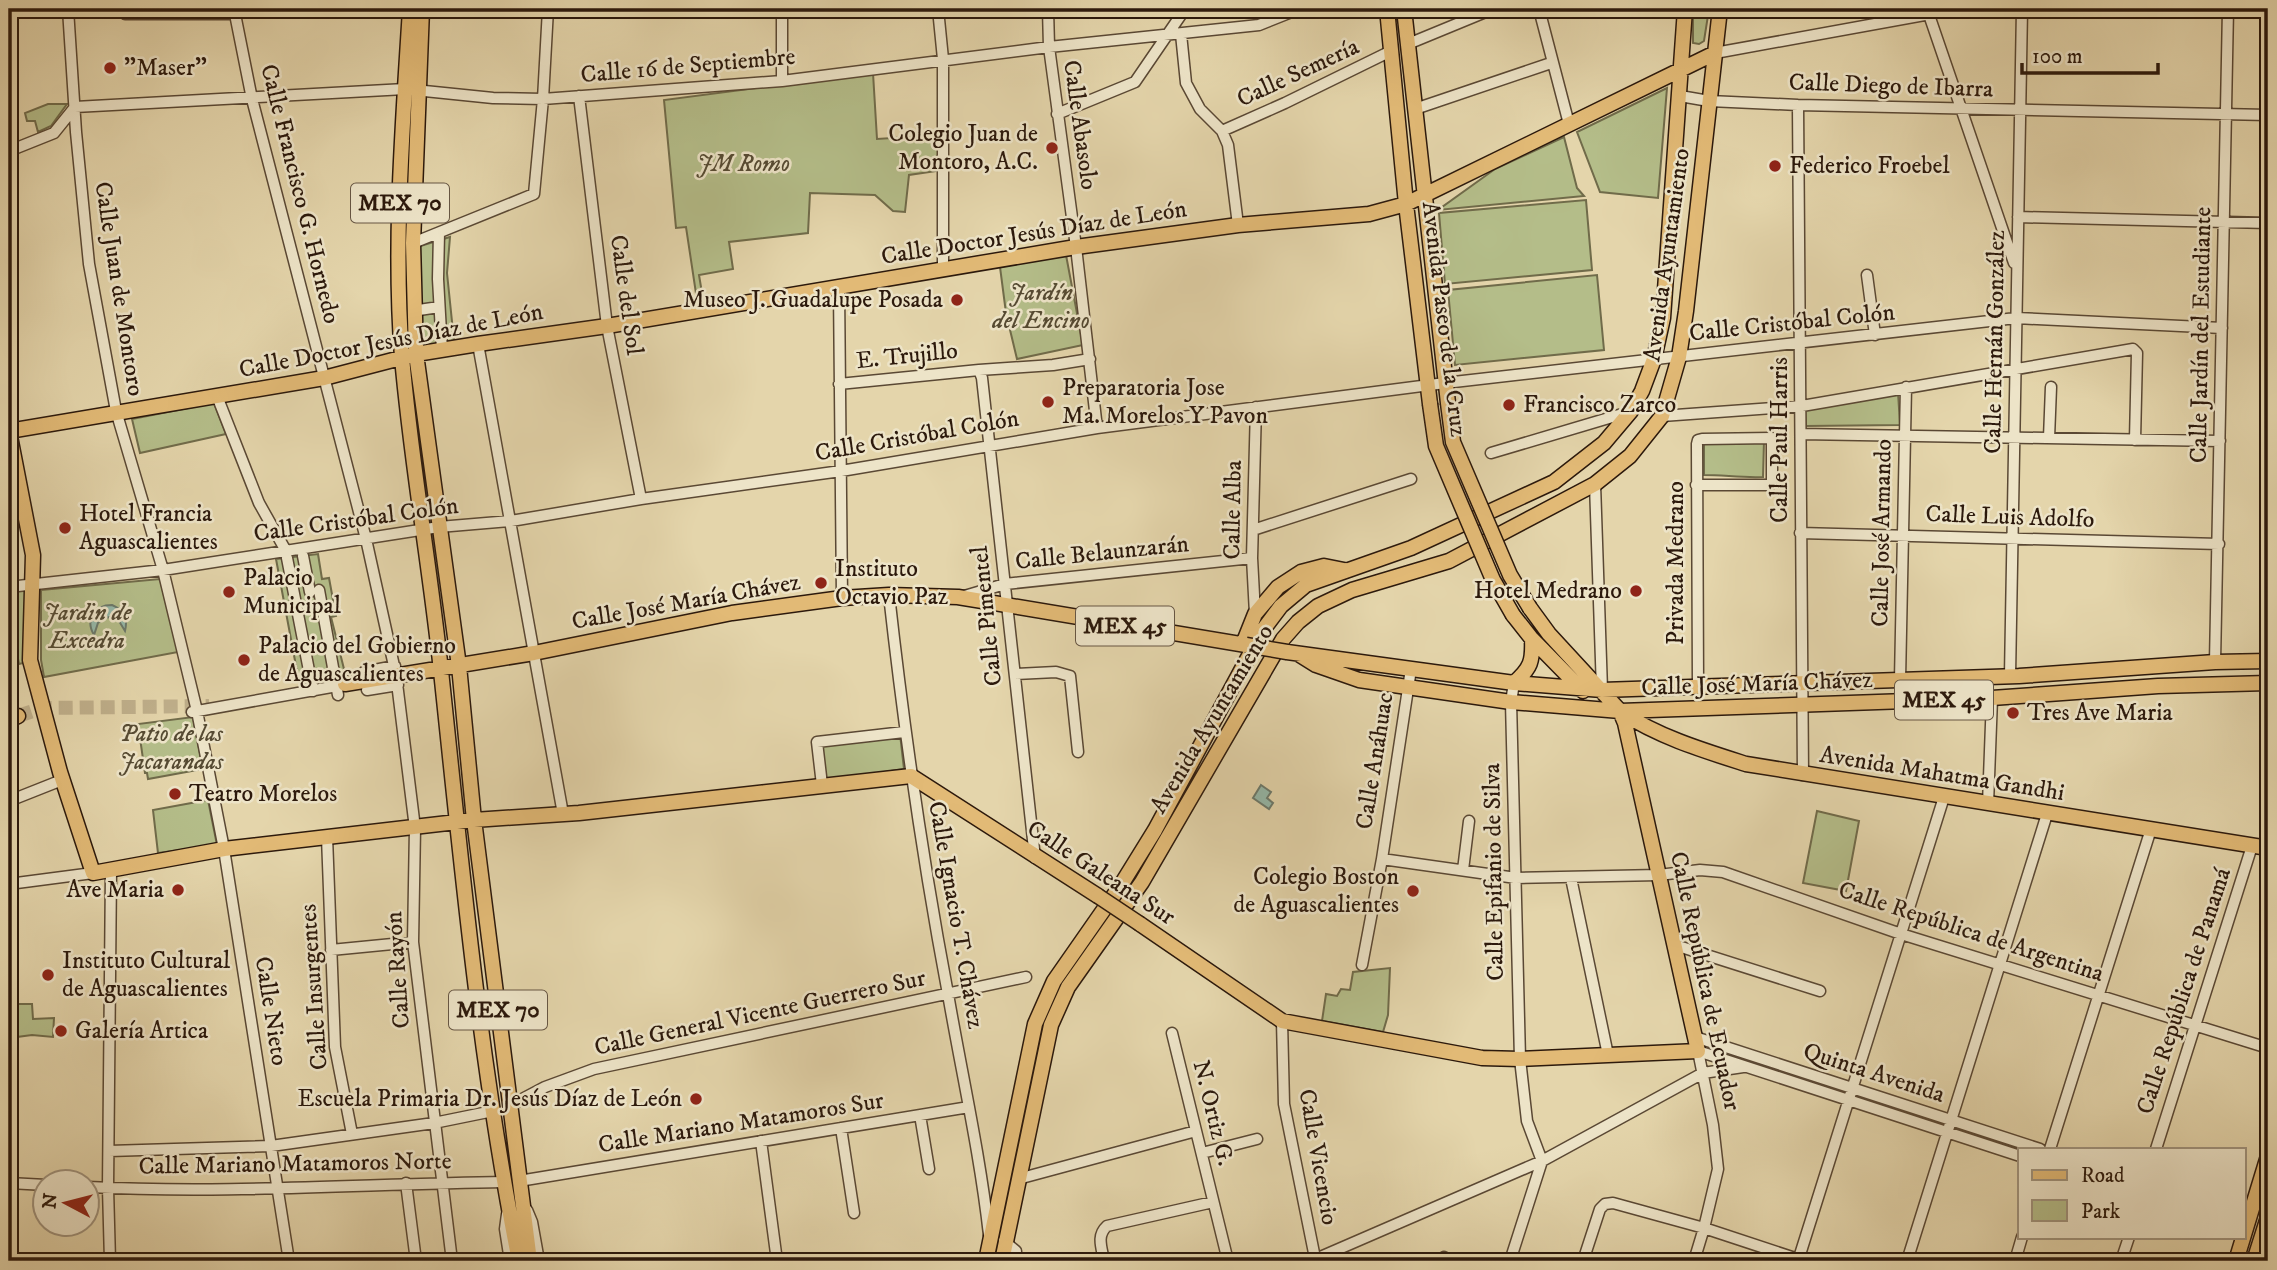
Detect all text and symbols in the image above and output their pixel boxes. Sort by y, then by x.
street label: Calle Semería [1232,31,1365,114]
scale bar [2022,32,2158,76]
street label: Calle 16 de Septiembre [579,42,797,90]
text: 100 m [2032,44,2083,70]
place label: "Maser" [124,53,207,83]
street label: Calle Abasolo [1056,58,1104,192]
marker: "Maser" [102,60,118,76]
street label: Calle Francisco G. Hornedo [253,61,347,327]
street label: Calle Diego de Ibarra [1788,67,1995,105]
place label: Colegio Juan de Montoro, A.C. [888,119,1038,177]
marker: Colegio Juan de Montoro, A.C. [1044,140,1060,156]
street label: Avenida Ayuntamiento [1637,146,1697,364]
park label: JM Romo [696,149,790,179]
place label: Federico Froebel [1789,151,1950,181]
marker: Federico Froebel [1767,158,1783,174]
street label: Calle Juan de Montoro [87,180,151,398]
road number: MEX 70 [351,184,449,222]
street label: Calle Doctor Jesús Díaz de León [879,194,1189,272]
street label: Avenida Paseo de la Cruz [1415,200,1473,439]
street label: Calle Jardín del Estudiante [2184,206,2218,463]
street label: Calle Hernán González [1978,229,2012,454]
street label: Calle del Sol [603,233,649,358]
park label: Jardín del Encino [991,278,1090,336]
place label: Museo J. Guadalupe Posada [683,285,944,315]
marker: Museo J. Guadalupe Posada [949,292,965,308]
street label: Calle Doctor Jesús Díaz de León [236,297,546,385]
street label: Calle Cristóbal Colón [1688,297,1897,349]
street label: E. Trujillo [855,336,959,376]
street label: Calle Paul Harris [1765,357,1795,523]
place label: Preparatoria Jose Ma. Morelos Y Pavon [1062,373,1269,431]
place label: Francisco Zarco [1523,390,1676,420]
marker: Preparatoria Jose Ma. Morelos Y Pavon [1040,394,1056,410]
marker: Francisco Zarco [1501,397,1517,413]
street label: Calle Cristóbal Colón [813,403,1022,469]
street label: Calle José Armando [1865,439,1899,627]
street label: Calle Alba [1217,459,1249,560]
street label: Privada Medrano [1661,481,1691,645]
street label: Calle Cristóbal Colón [252,491,461,549]
place label: Hotel Francia Aguascalientes [79,499,218,557]
street label: Calle Luis Adolfo [1925,499,2095,535]
marker: Hotel Francia Aguascalientes [57,520,73,536]
street label: Calle Belaunzarán [1014,529,1191,577]
street label: Calle Pimentel [965,544,1009,688]
place label: Instituto Octavio Paz [835,554,949,612]
place label: Palacio Municipal [243,563,342,621]
street label: Calle José María Chávez [569,567,803,637]
marker: Instituto Octavio Paz [813,575,829,591]
place label: Hotel Medrano [1474,576,1622,606]
marker: Hotel Medrano [1628,583,1644,599]
marker: Palacio Municipal [221,584,237,600]
park label: Jardin de Excedra [43,598,132,656]
road number: MEX 45 [1076,606,1174,646]
street label: Avenida Ayuntamiento [1144,619,1280,819]
place label: Palacio del Gobierno de Aguascalientes [258,631,456,689]
marker: Palacio del Gobierno de Aguascalientes [236,652,252,668]
street label: Calle José María Chávez [1641,665,1874,703]
road number: MEX 45 [1895,680,1993,720]
street label: Calle Anáhuac [1349,690,1401,832]
place label: Tres Ave Maria [2027,698,2173,728]
marker: Tres Ave Maria [2005,705,2021,721]
park label: Patio de las Jacarandas [119,719,224,777]
street label: Avenida Mahatma Gandhi [1817,740,2067,808]
street label: Calle Epifanio de Silva [1477,762,1511,981]
place label: Teatro Morelos [189,779,337,809]
marker: Teatro Morelos [167,786,183,802]
street label: Calle Ignacio T. Chávez [921,799,991,1032]
street label: Calle Galeana Sur [1021,814,1181,932]
street label: Calle República de Ecuador [1663,849,1747,1113]
place label: Colegio Boston de Aguascalientes [1233,862,1399,920]
street label: Calle República de Panamá [2130,863,2238,1118]
place label: Ave Maria [66,875,165,905]
street label: Calle República de Argentina [1835,875,2108,989]
marker: Ave Maria [170,882,186,898]
marker: Colegio Boston de Aguascalientes [1405,883,1421,899]
street label: Calle Insurgentes [293,903,335,1071]
street label: Calle Rayón [379,910,417,1029]
place label: Instituto Cultural de Aguascalientes [62,946,231,1004]
street label: Calle Nieto [248,954,294,1068]
street label: Calle General Vicente Guerrero Sur [592,963,928,1063]
marker: Instituto Cultural de Aguascalientes [40,967,56,983]
road number: MEX 70 [449,990,547,1030]
place label: Galería Artica [75,1016,209,1046]
marker: Galería Artica [53,1023,69,1039]
street label: Quinta Avenida [1799,1036,1949,1110]
street label: N. Ortiz G. [1185,1057,1241,1169]
place label: Escuela Primaria Dr. Jesús Díaz de León [297,1084,682,1114]
street label: Calle Mariano Matamoros Sur [596,1086,886,1160]
street label: Calle Vicencio [1291,1087,1345,1227]
marker: Escuela Primaria Dr. Jesús Díaz de León [688,1091,704,1107]
street label: Calle Mariano Matamoros Norte [138,1146,452,1182]
legend [2018,1148,2246,1238]
text: Road [2081,1163,2125,1189]
north arrow [32,1168,102,1238]
text: N [38,1192,63,1210]
text: Park [2081,1199,2121,1225]

